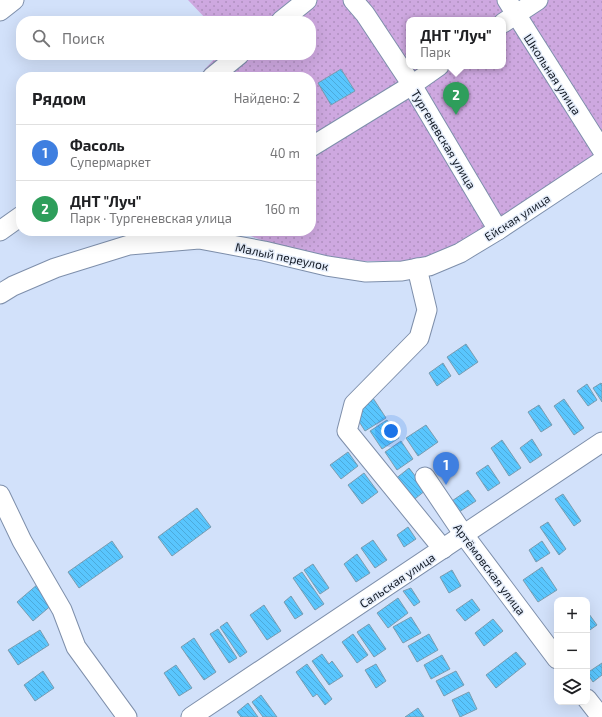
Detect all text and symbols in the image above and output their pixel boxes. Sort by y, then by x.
search box [16,16,316,60]
popup [406,17,506,69]
text: ДНТ "Луч" [420,26,492,44]
icon: search [30,27,52,49]
text: Поиск [62,29,105,47]
street label: Школьная улица [521,31,584,118]
text: Парк [420,44,451,60]
pin: 2 [443,82,469,115]
street label: Тургеневская улица [408,87,479,192]
text: Рядом [32,88,86,108]
text: Найдено: 2 [234,90,300,106]
text: Фасоль [70,136,125,154]
text: 1 [42,145,48,161]
text: 40 m [270,145,300,161]
text: Супермаркет [70,154,151,170]
street label: Ейская улица [482,191,553,244]
text: ДНТ "Луч" [70,192,141,210]
text: 2 [41,201,49,217]
text: 160 m [265,201,300,217]
text: Парк · Тургеневская улица [70,210,232,226]
street label: Малый переулок [234,239,331,274]
your location [381,421,401,441]
pin: 1 [433,452,459,485]
street label: Артёмовская улица [450,521,529,618]
street label: Сальская улица [357,550,438,611]
map controls [554,597,590,705]
button: + [554,597,590,633]
button: − [554,633,590,669]
button: layers [554,669,590,705]

